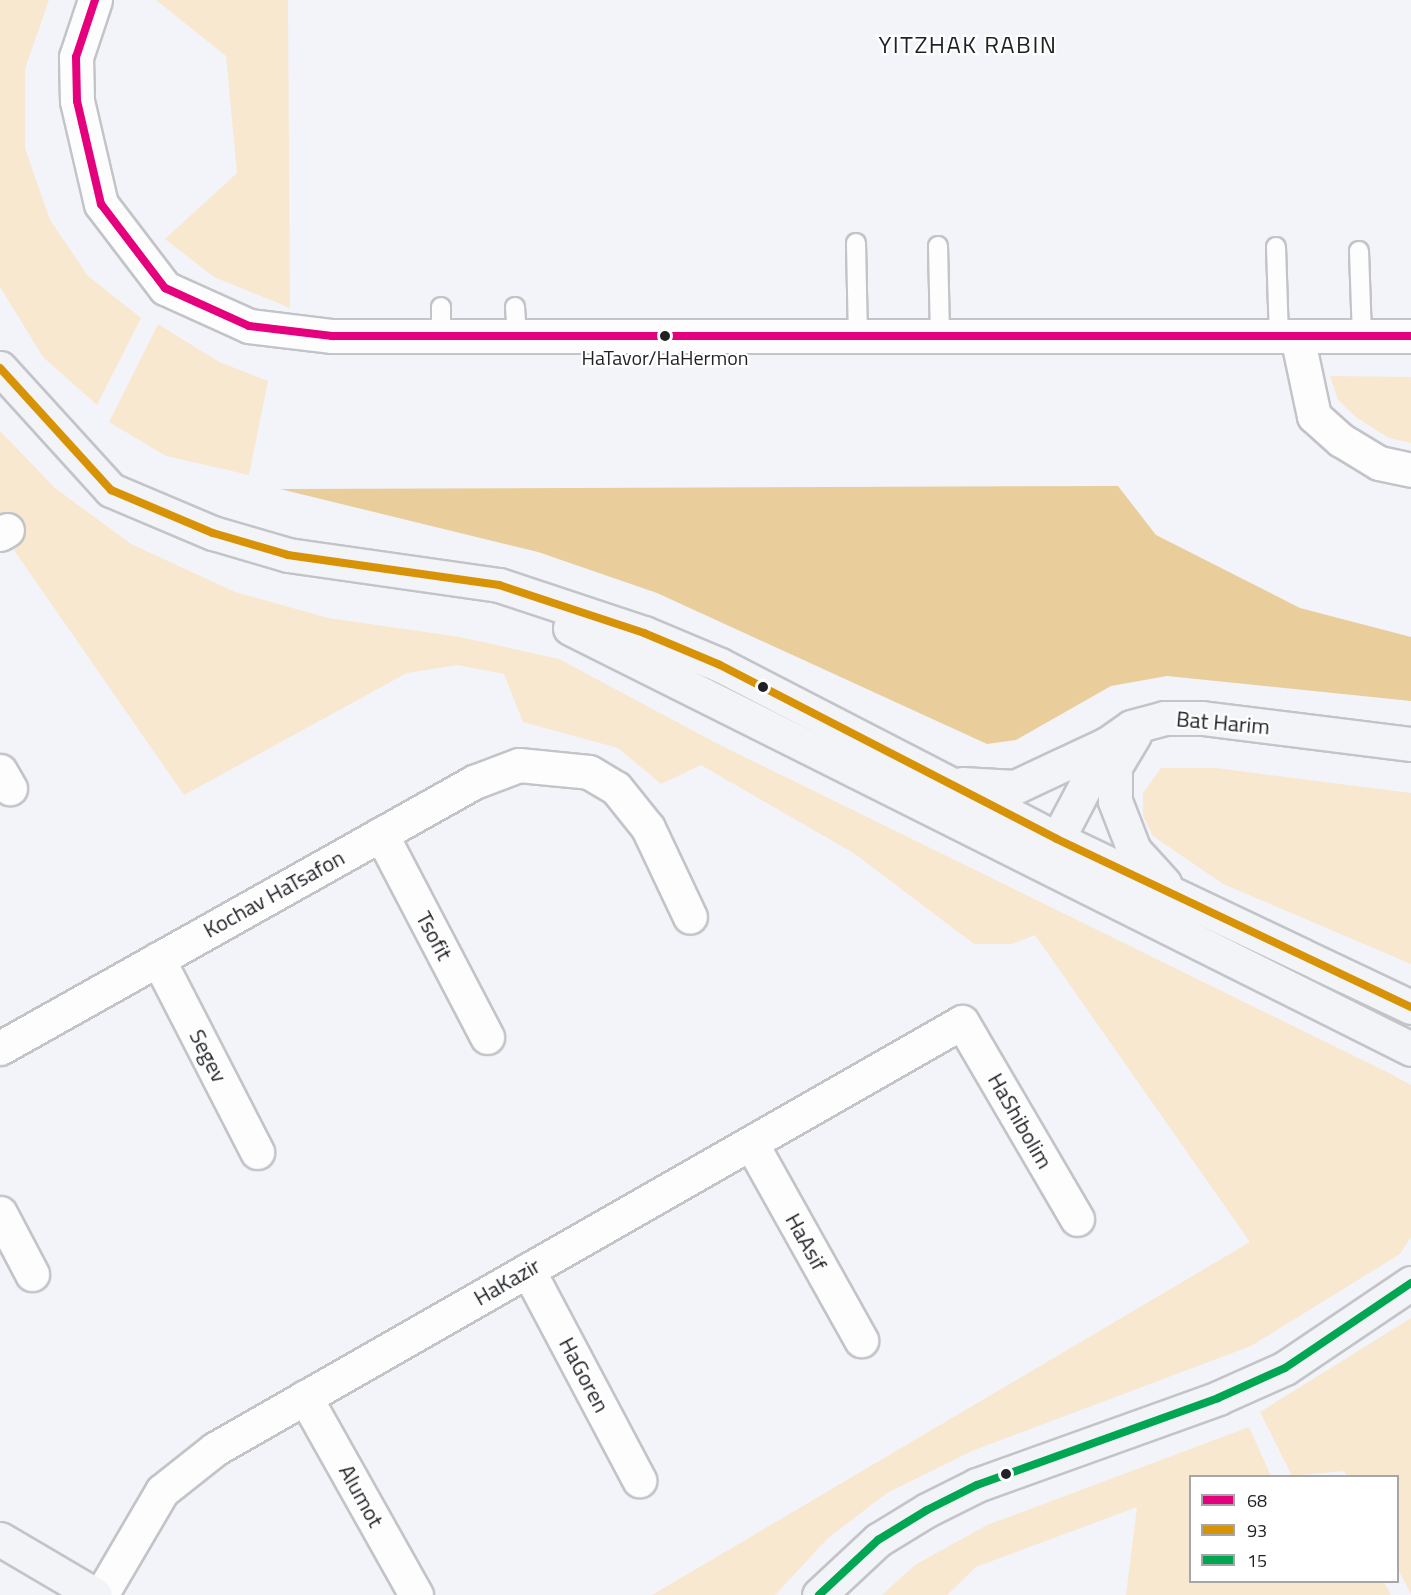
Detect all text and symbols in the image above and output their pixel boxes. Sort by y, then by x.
district label: YITZHAK RABIN [878,31,1058,59]
marker: HaTavor/HaHermon [659,330,671,342]
place label: HaTavor/HaHermon [581,345,749,369]
unlabelled marker [757,681,769,693]
street label: Bat Harim [1175,706,1271,740]
street label: Kochav HaTsafon [199,844,349,944]
street label: Tsofit [410,907,458,965]
street label: Segev [184,1025,232,1087]
street label: HaShibolim [982,1069,1058,1173]
street label: HaAsif [780,1209,832,1275]
street label: HaKazir [469,1253,545,1311]
street label: HaGoren [553,1333,615,1417]
street label: Alumot [333,1460,389,1532]
unlabelled marker [1000,1468,1012,1480]
legend [1189,1475,1399,1583]
text: 68 [1247,1487,1267,1514]
text: 93 [1247,1517,1267,1544]
text: 15 [1247,1547,1267,1574]

